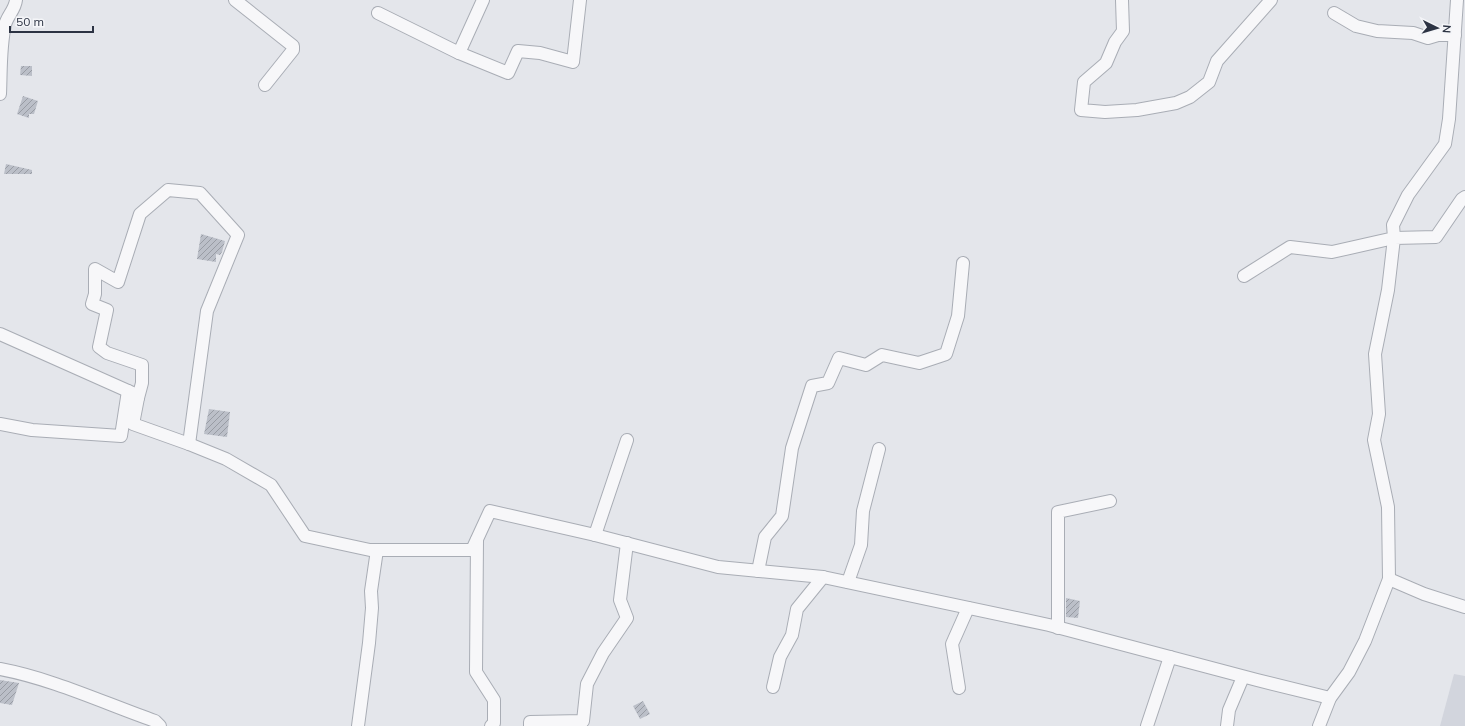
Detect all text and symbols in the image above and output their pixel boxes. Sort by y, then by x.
scale bar [10,8,93,34]
north arrow [1417,8,1457,48]
text: 50 m [16,14,44,29]
text: N [1440,24,1454,34]

